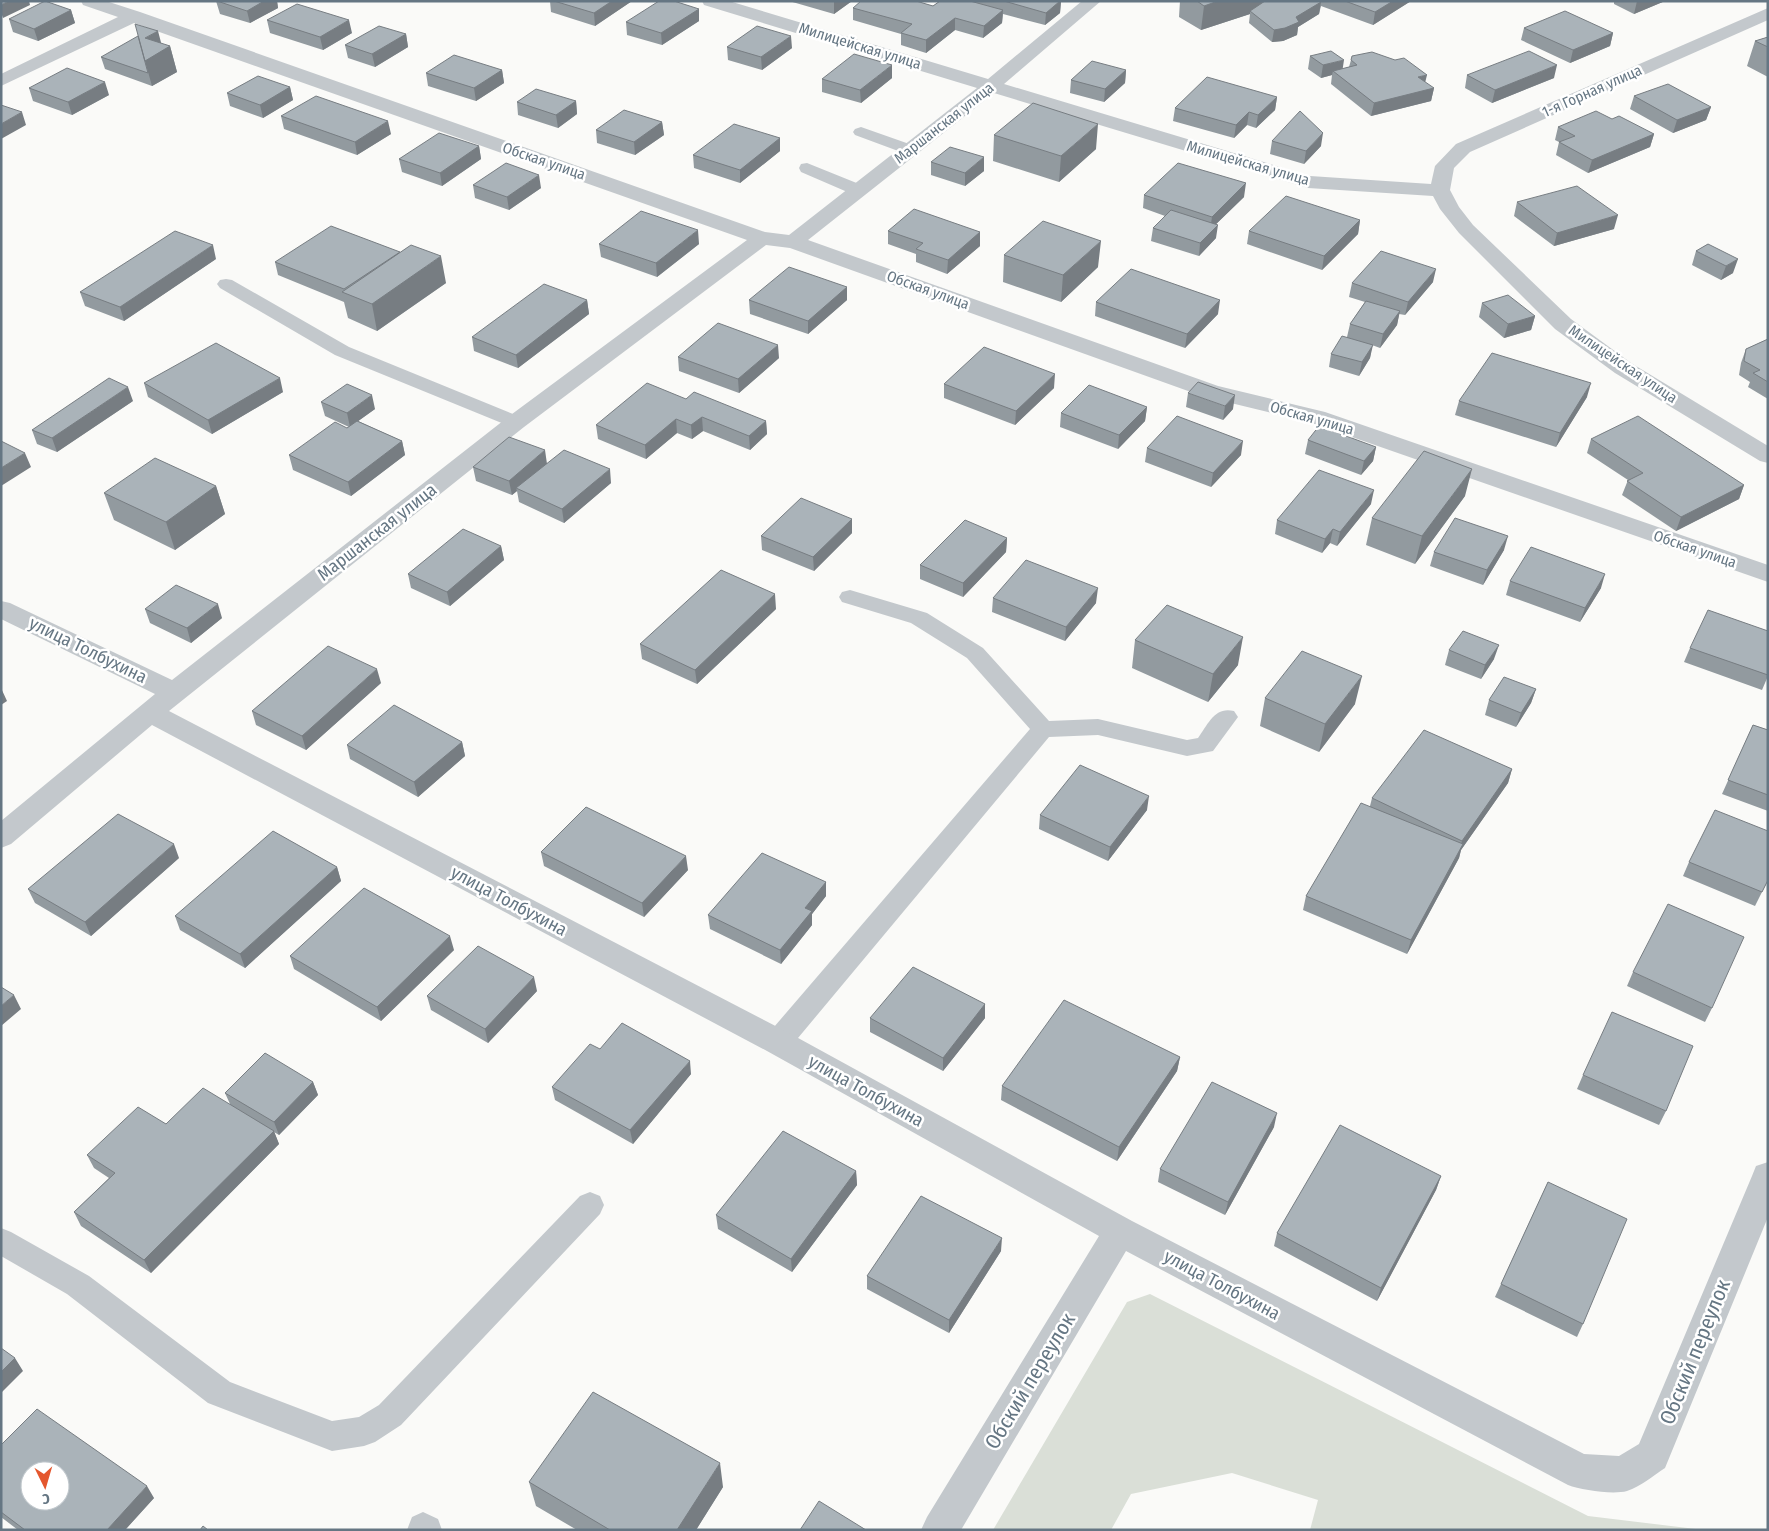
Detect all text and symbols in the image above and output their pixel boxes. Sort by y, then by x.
street label: Милицейская улица [797,19,923,73]
street label: 1-я Горная улица [1539,61,1645,121]
street label: Маршанская улица [891,79,997,167]
street label: Милицейская улица [1185,137,1311,189]
street label: Обская улица [500,138,588,184]
street label: Обская улица [884,267,972,313]
street label: Милицейская улица [1565,321,1681,407]
street label: Обская улица [1268,397,1356,439]
street label: Маршанская улица [313,478,441,585]
street label: Обская улица [1651,526,1739,572]
street label: улица Толбухина [25,612,151,688]
street label: улица Толбухина [447,861,571,941]
street label: улица Толбухина [804,1050,928,1132]
street label: улица Толбухина [1160,1245,1284,1325]
street label: Обский переулок [1654,1276,1736,1428]
street label: Обский переулок [979,1308,1081,1454]
north arrow [20,1461,70,1511]
text: С [41,1490,50,1507]

